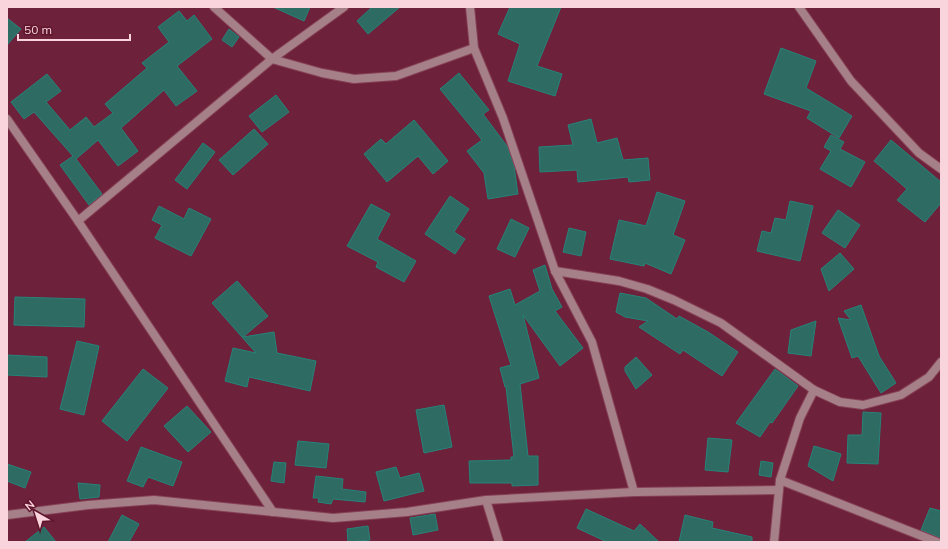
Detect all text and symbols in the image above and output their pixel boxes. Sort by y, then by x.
scale bar [18,16,130,42]
text: 50 m [24,22,52,37]
north arrow [16,493,56,533]
text: N [22,497,37,513]

